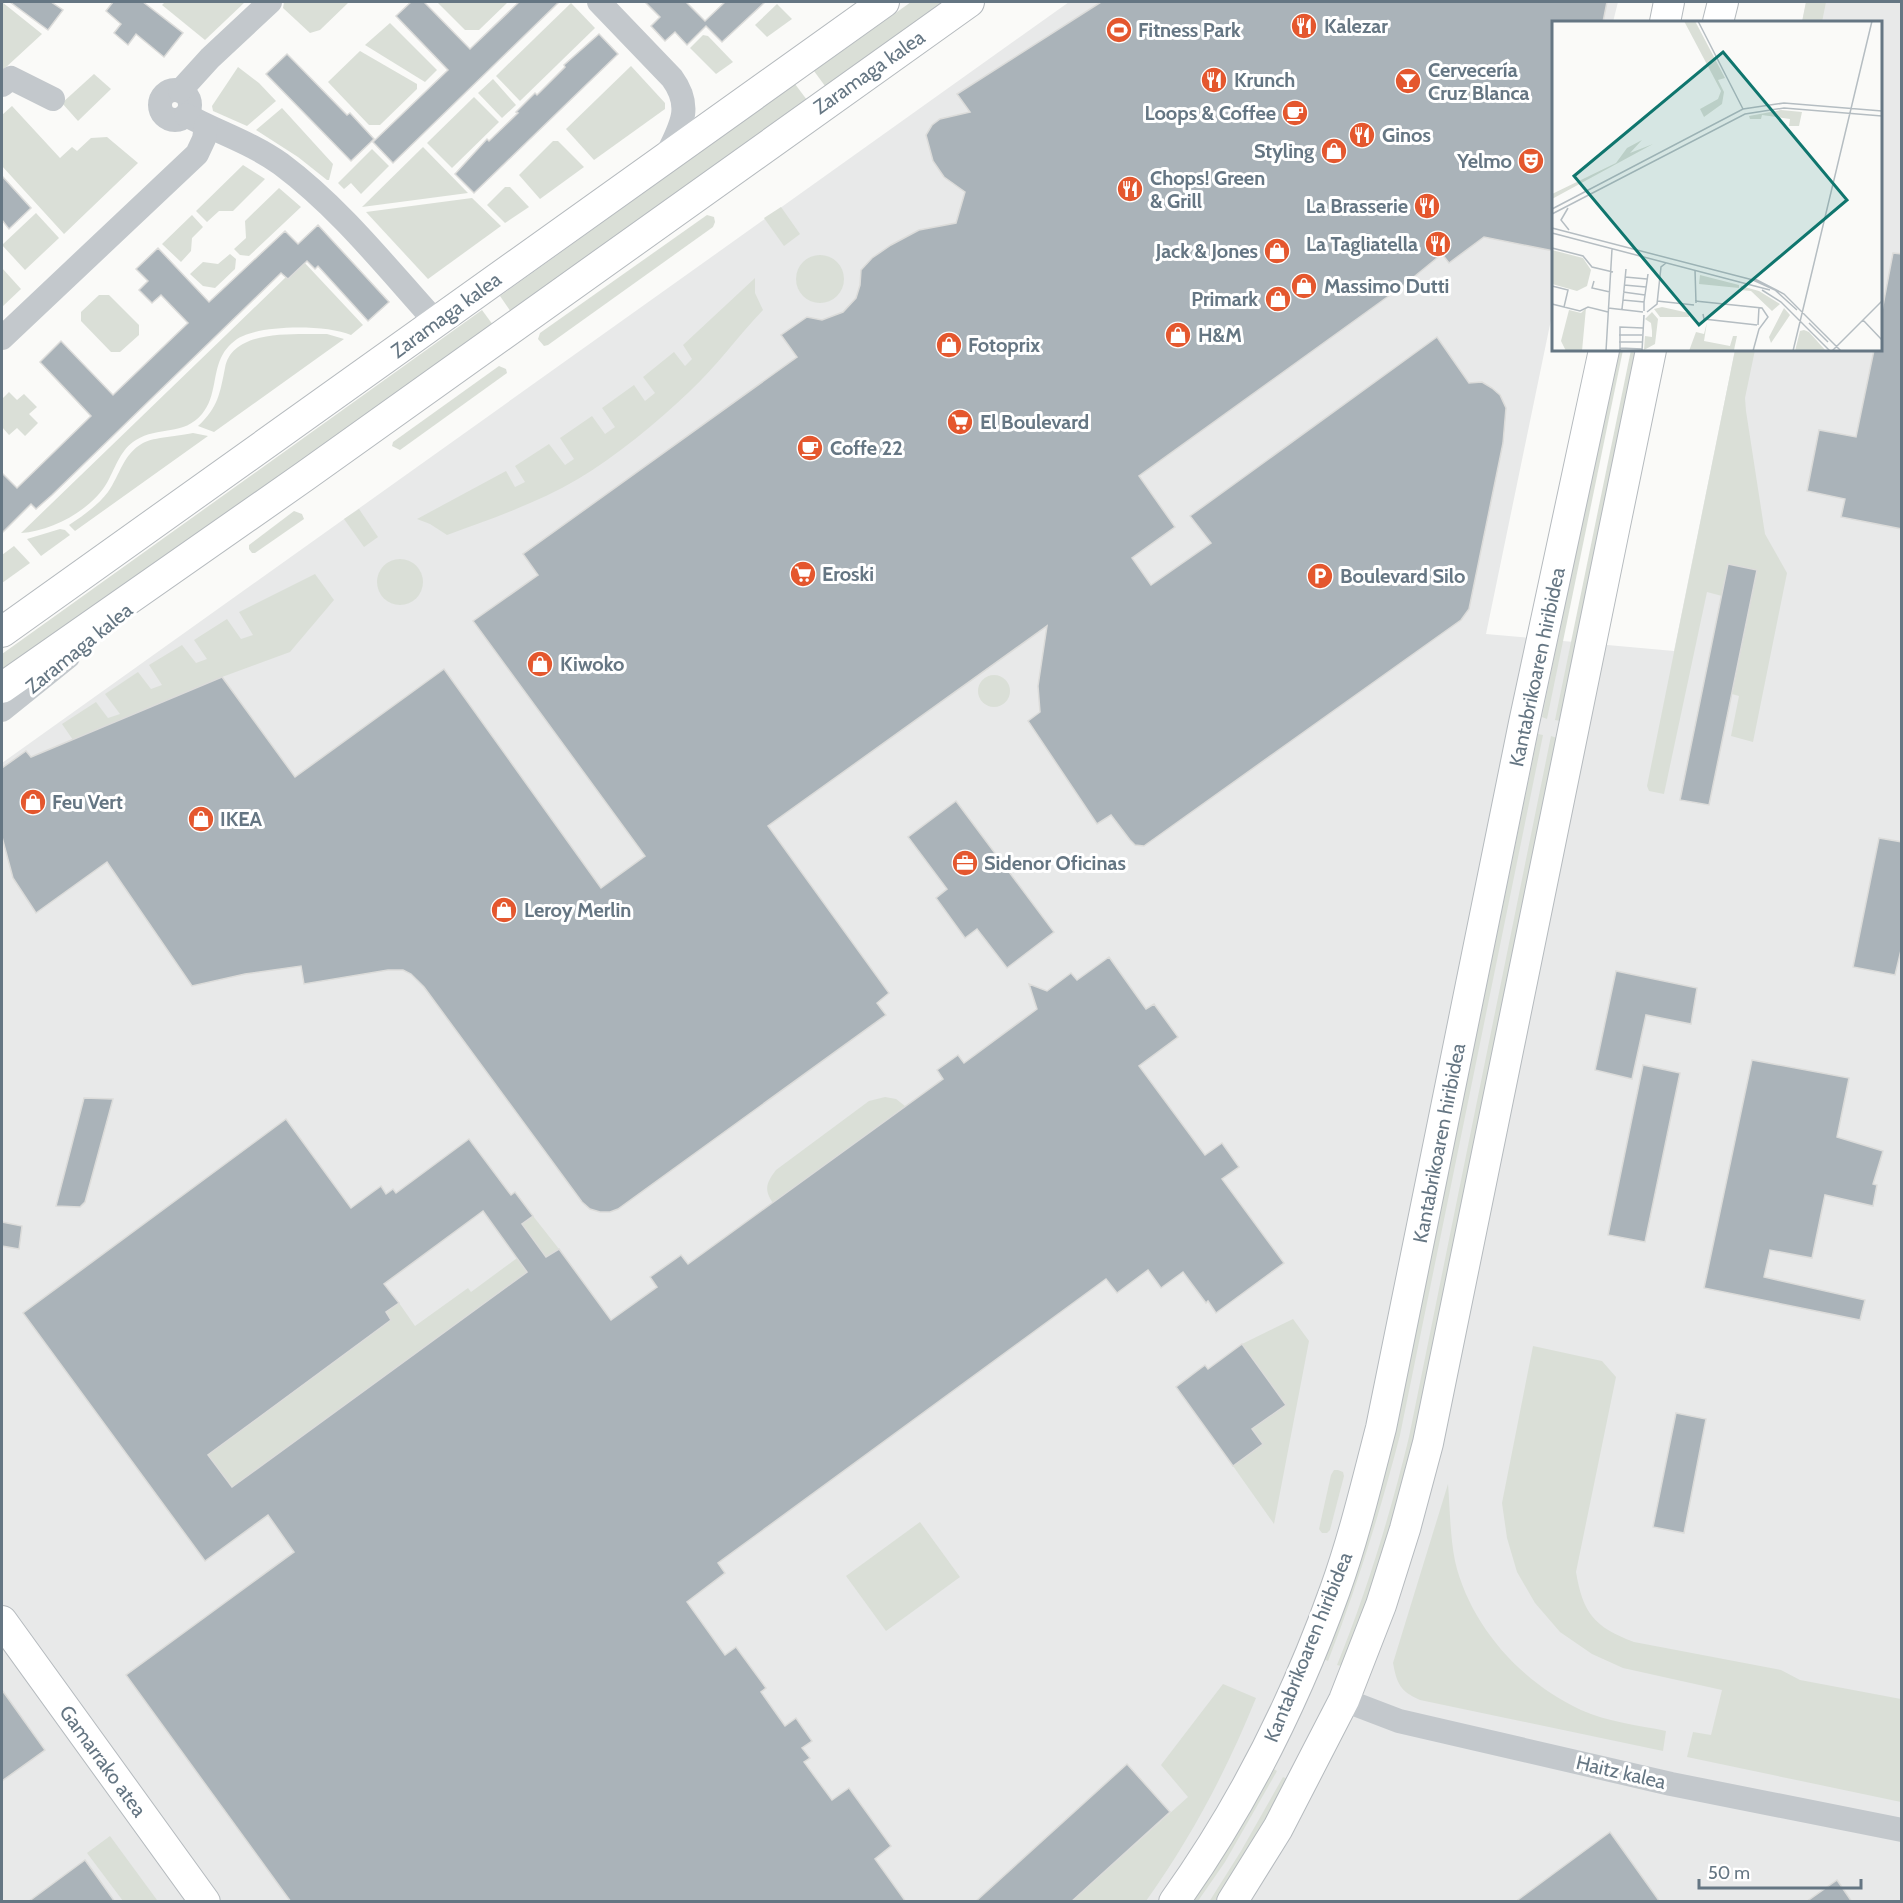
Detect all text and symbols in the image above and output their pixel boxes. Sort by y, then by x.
restaurant icon: Kalezar [1289,11,1319,41]
place label: Kalezar [1324,14,1388,38]
sports icon: Fitness Park [1104,15,1134,45]
place label: Fitness Park [1138,18,1241,42]
inset map [1552,21,1882,351]
street label: Zaramaga kalea [809,25,930,119]
place label: Cervecería Cruz Blanca [1428,58,1530,105]
restaurant icon: Krunch [1199,65,1229,95]
bar icon: Cervecería Cruz Blanca [1393,66,1423,96]
place label: Krunch [1234,68,1295,92]
cafe icon: Loops & Coffee [1280,98,1310,128]
place label: Loops & Coffee [1145,101,1276,125]
restaurant icon: Ginos [1347,120,1377,150]
place label: Ginos [1382,123,1431,147]
shop icon: Styling [1319,136,1349,166]
place label: Styling [1254,139,1314,163]
theatre icon: Yelmo [1516,146,1546,176]
place label: Yelmo [1456,149,1512,173]
place label: Chops! Green & Grill [1150,166,1265,213]
restaurant icon: Chops! Green & Grill [1115,174,1145,204]
restaurant icon: La Brasserie [1412,191,1442,221]
place label: La Brasserie [1306,194,1408,218]
restaurant icon: La Tagliatella [1423,229,1453,259]
place label: La Tagliatella [1306,232,1418,256]
shop icon: Jack & Jones [1262,236,1292,266]
place label: Jack & Jones [1155,239,1258,263]
street label: Zaramaga kalea [386,267,506,363]
shop icon: Massimo Dutti [1289,271,1319,301]
place label: Massimo Dutti [1324,274,1449,298]
shop icon: Primark [1263,284,1293,314]
place label: Primark [1191,287,1258,311]
shop icon: H&M [1163,320,1193,350]
place label: H&M [1198,323,1242,347]
shop icon: Fotoprix [934,330,964,360]
place label: Fotoprix [968,333,1040,357]
supermarket icon: El Boulevard [945,407,975,437]
place label: El Boulevard [980,410,1089,434]
cafe icon: Coffe 22 [795,433,825,463]
place label: Coffe 22 [830,436,903,460]
supermarket icon: Eroski [788,559,818,589]
parking icon: Boulevard Silo [1305,561,1335,591]
place label: Eroski [822,562,874,586]
place label: Boulevard Silo [1340,564,1465,588]
street label: Kantabrikoaren hiribidea [1504,565,1570,769]
street label: Zaramaga kalea [21,597,137,698]
shop icon: Kiwoko [525,649,555,679]
place label: Kiwoko [560,652,624,676]
shop icon: Feu Vert [18,787,48,817]
place label: Feu Vert [52,790,123,814]
shop icon: IKEA [186,804,216,834]
place label: IKEA [220,807,263,831]
office icon: Sidenor Oficinas [950,848,980,878]
place label: Sidenor Oficinas [984,851,1126,875]
shop icon: Leroy Merlin [489,895,519,925]
place label: Leroy Merlin [524,898,631,922]
street label: Kantabrikoaren hiribidea [1408,1041,1470,1245]
street label: Kantabrikoaren hiribidea [1259,1548,1357,1746]
street label: Gamarrako atea [54,1700,152,1822]
street label: Haitz kalea [1574,1750,1669,1794]
scale bar [1699,1852,1861,1890]
text: 50 m [1708,1862,1750,1884]

